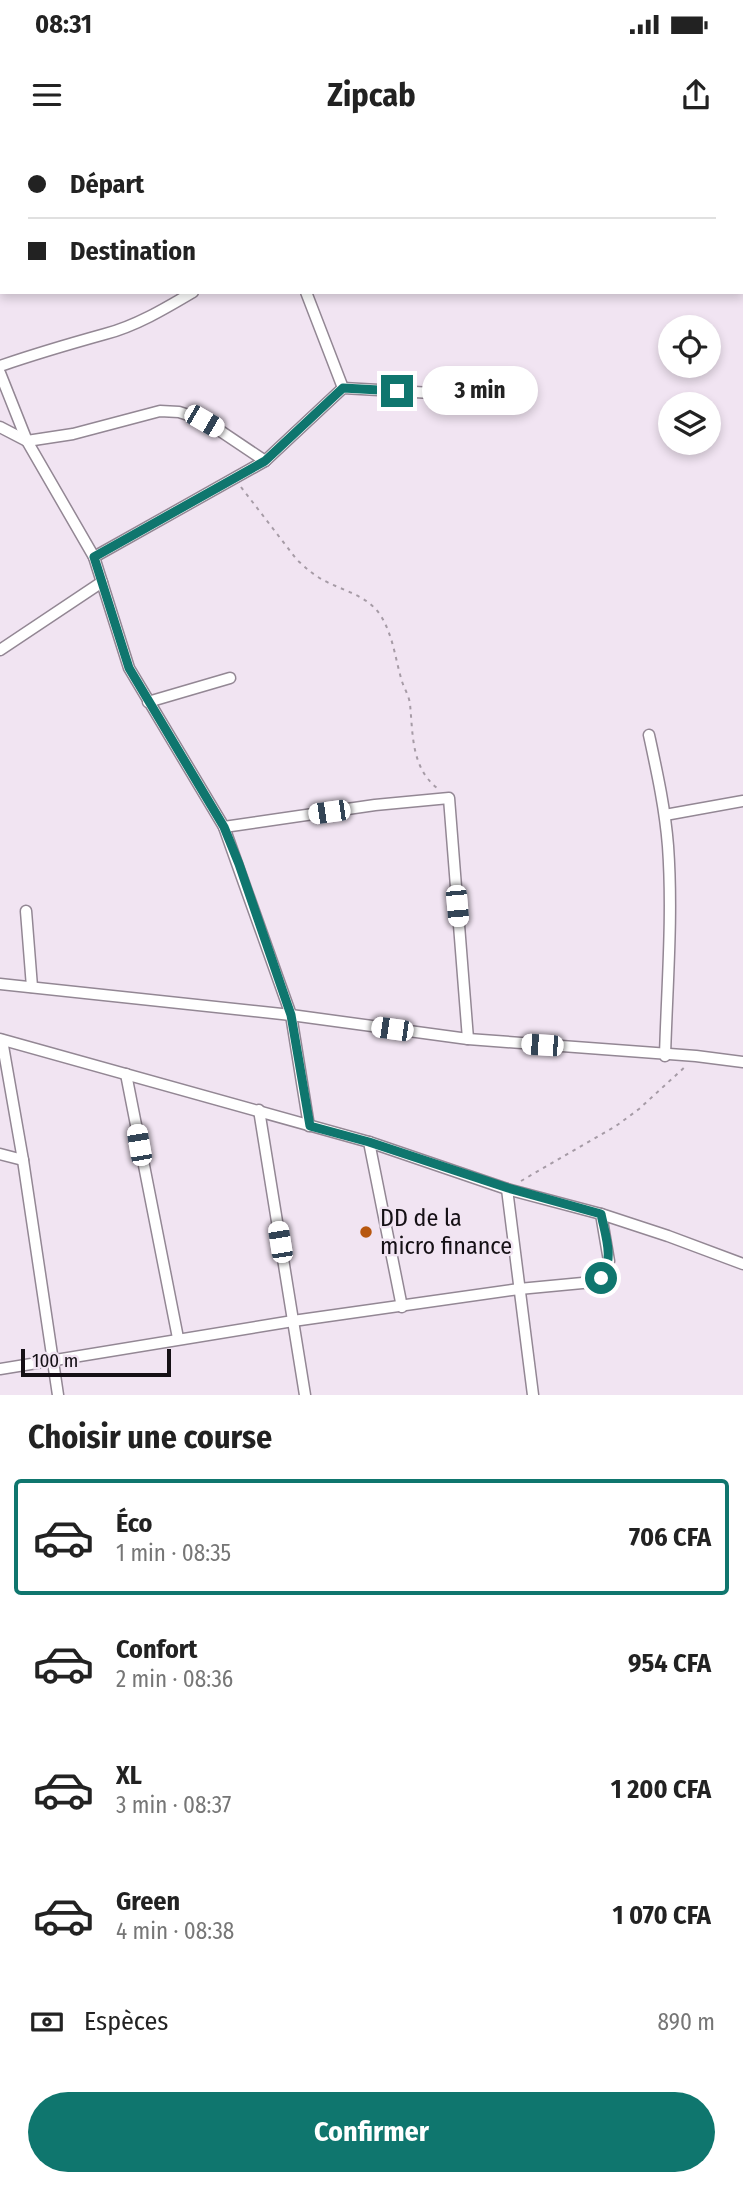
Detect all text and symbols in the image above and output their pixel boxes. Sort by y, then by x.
text: 08:31 [35,9,92,40]
icon: menu [28,76,66,114]
text: Zipcab [327,76,416,114]
icon: share [677,76,715,114]
text: Départ [70,169,144,200]
text: Destination [70,236,196,267]
map controls [658,315,721,455]
button: locate [658,315,721,378]
callout: 3 min [422,366,537,416]
route end [381,375,413,407]
text: 3 min [454,376,506,404]
button: layers [658,392,721,455]
car [181,401,228,441]
car [307,799,352,825]
car [445,884,470,928]
car [370,1016,415,1042]
car [521,1033,564,1057]
car [126,1122,153,1168]
place label: DD de la micro finance [380,1204,512,1260]
car [267,1220,294,1264]
marker: DD de la micro finance [358,1224,374,1240]
route start [585,1262,617,1294]
scale bar [21,1346,172,1378]
text: 100 m [32,1349,78,1372]
text: Choisir une course [28,1418,272,1456]
icon: car [32,1506,95,1569]
text: Éco [116,1508,153,1539]
text: 706 CFA [629,1522,711,1553]
text: 1 min · 08:35 [116,1539,231,1567]
icon: car [32,1632,95,1695]
text: Confort [116,1634,197,1665]
text: 954 CFA [628,1648,711,1679]
text: 2 min · 08:36 [116,1665,233,1693]
icon: car [32,1758,95,1821]
text: XL [116,1760,142,1791]
text: 1 200 CFA [611,1774,711,1805]
text: 3 min · 08:37 [116,1791,231,1819]
icon: car [32,1884,95,1947]
text: Green [116,1886,180,1917]
text: 1 070 CFA [613,1900,711,1931]
text: 4 min · 08:38 [116,1917,234,1945]
icon: cash [28,2003,66,2041]
text: Espèces [84,2006,168,2037]
text: 890 m [658,2008,715,2036]
button: Confirmer [28,2092,715,2172]

